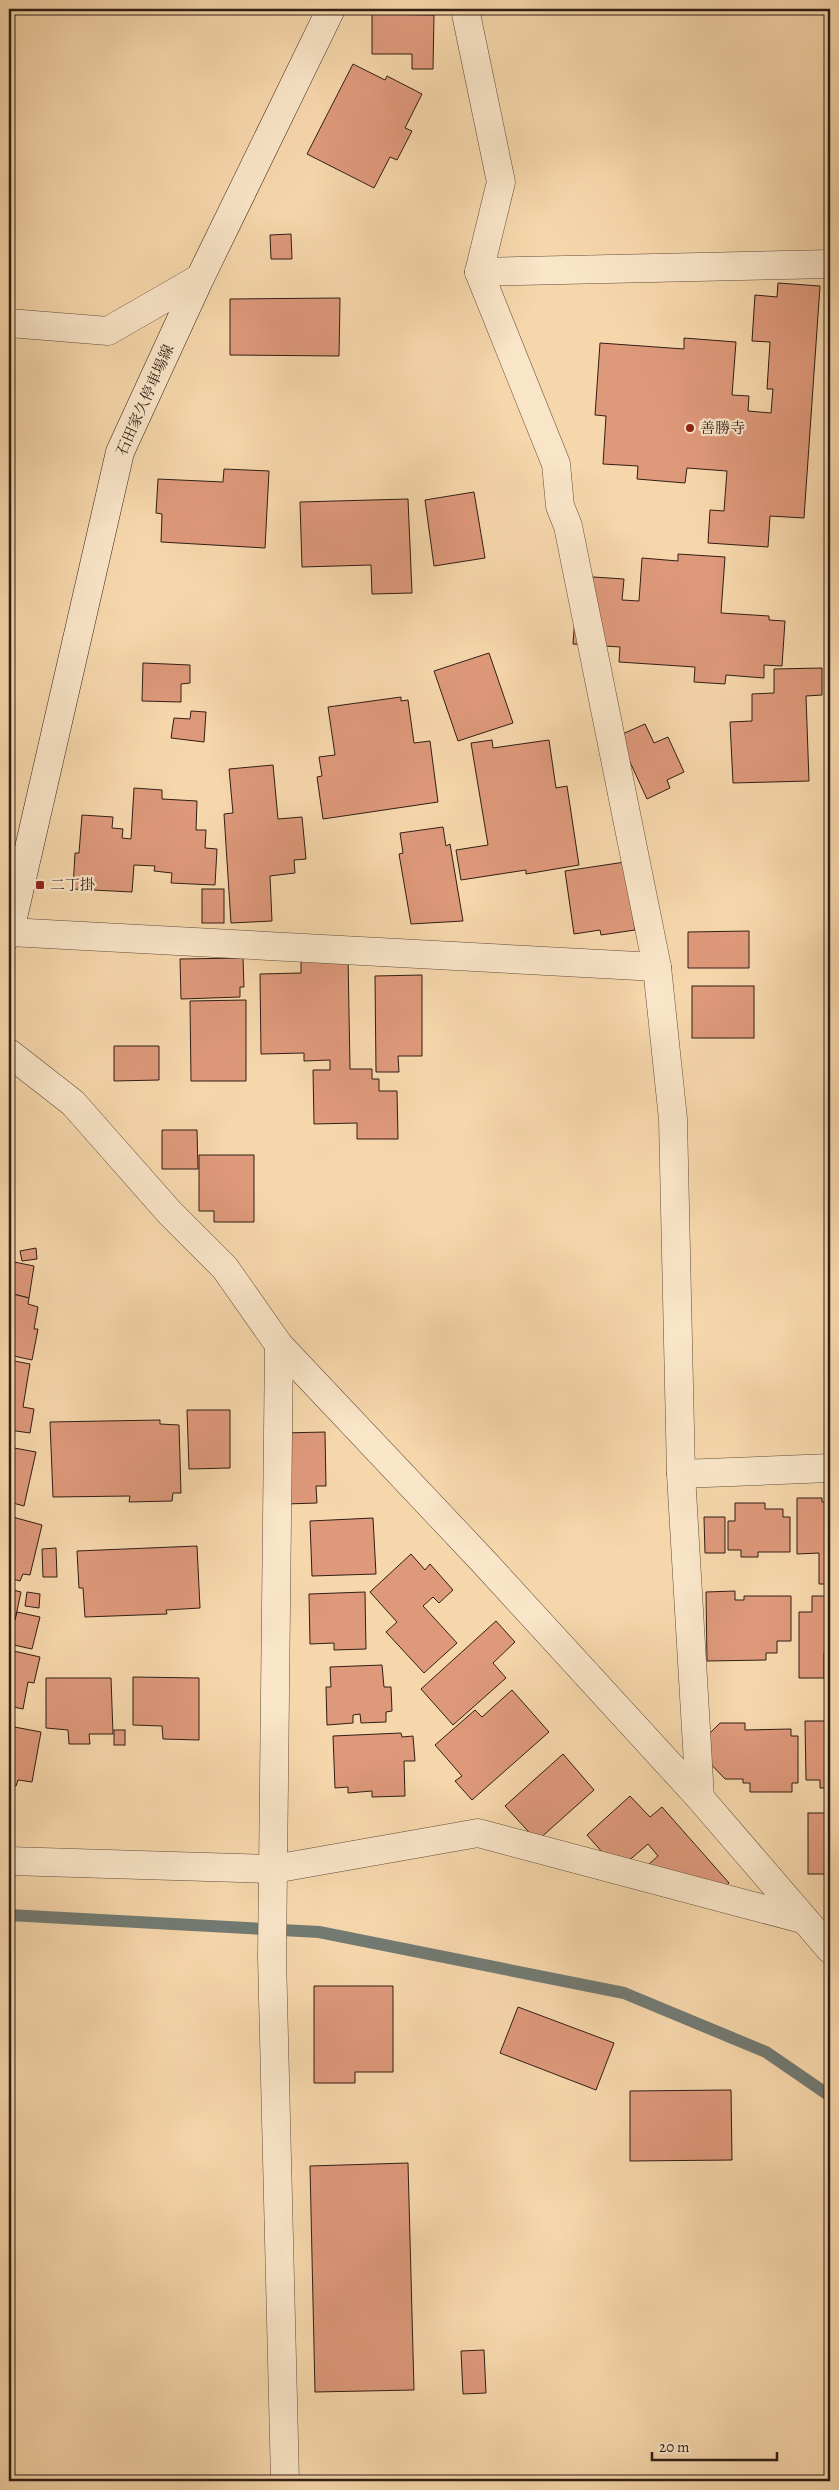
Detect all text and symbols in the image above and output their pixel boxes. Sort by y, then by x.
street label: 石田家久停車場線 [111,341,179,459]
place label: 善勝寺 [700,418,745,438]
marker: 善勝寺 [684,422,696,434]
place label: 二丁掛 [50,875,95,895]
marker: 二丁掛 [34,879,46,891]
scale bar [652,2430,776,2462]
text: 20 m [659,2437,690,2457]

